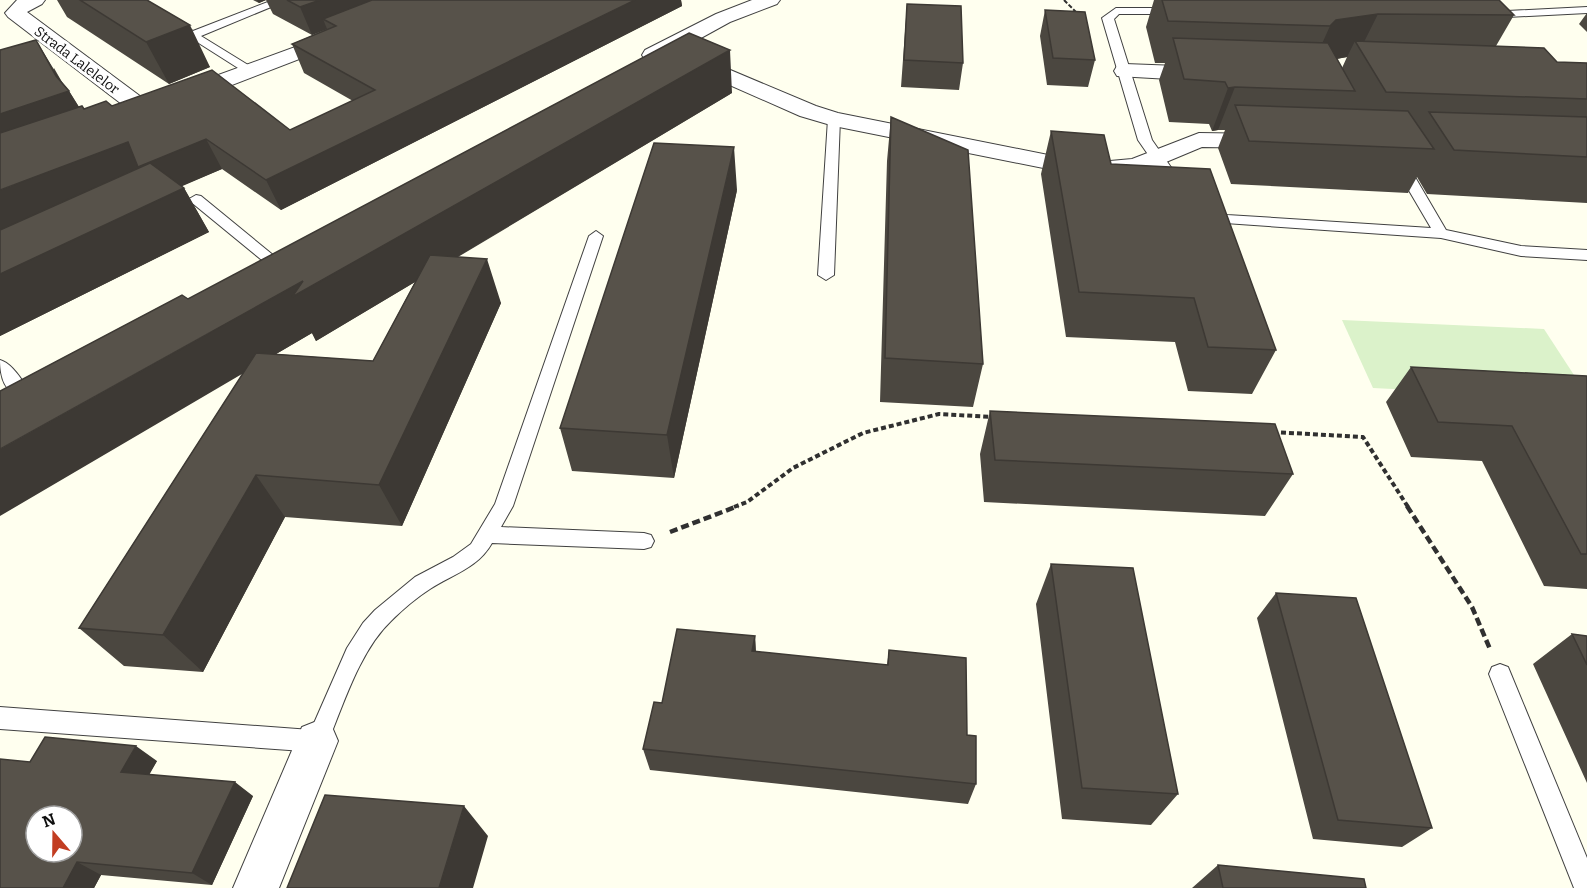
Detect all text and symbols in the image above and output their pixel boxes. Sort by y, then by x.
street label: Strada Lalelelor [31,23,123,98]
north arrow [24,804,84,864]
text: N [40,809,58,831]

